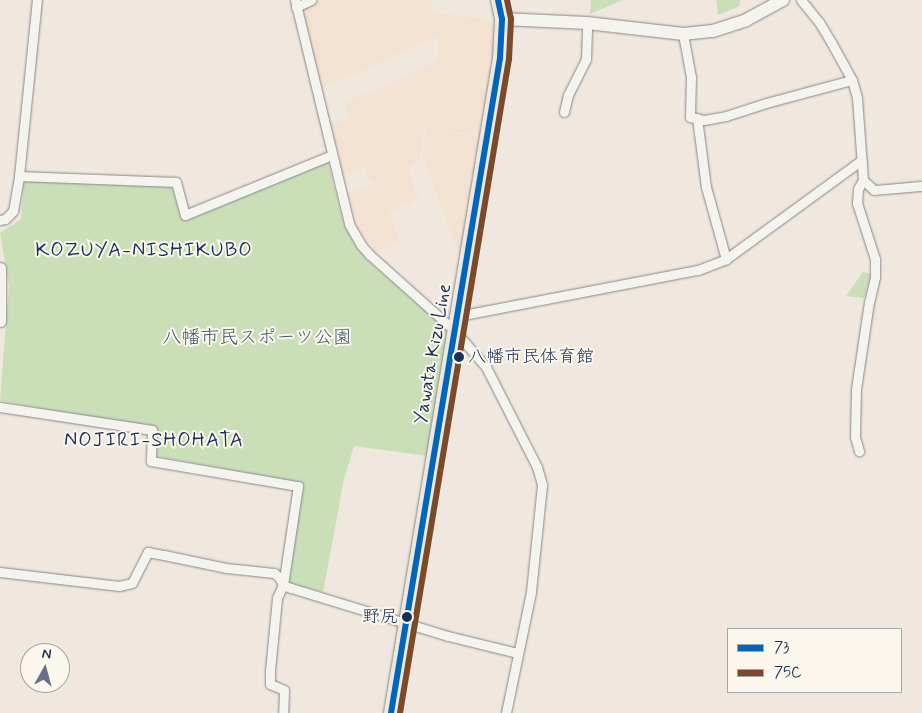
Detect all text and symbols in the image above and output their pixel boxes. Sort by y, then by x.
district label: KOZUYA-NISHIKUBO [36,238,252,262]
street label: Yawata Kizu Line [409,282,457,426]
park label: 八幡市民スポーツ公園 [162,327,352,349]
place label: 八幡市民体育館 [468,346,594,368]
marker: 八幡市民体育館 [454,352,464,362]
district label: NOJIRI-SHOHATA [65,428,243,452]
place label: 野尻 [362,606,398,628]
marker: 野尻 [402,612,412,622]
legend [727,628,902,693]
text: 73 [774,638,789,658]
north arrow [20,643,70,693]
text: N [41,645,52,664]
text: 75C [774,663,802,683]

